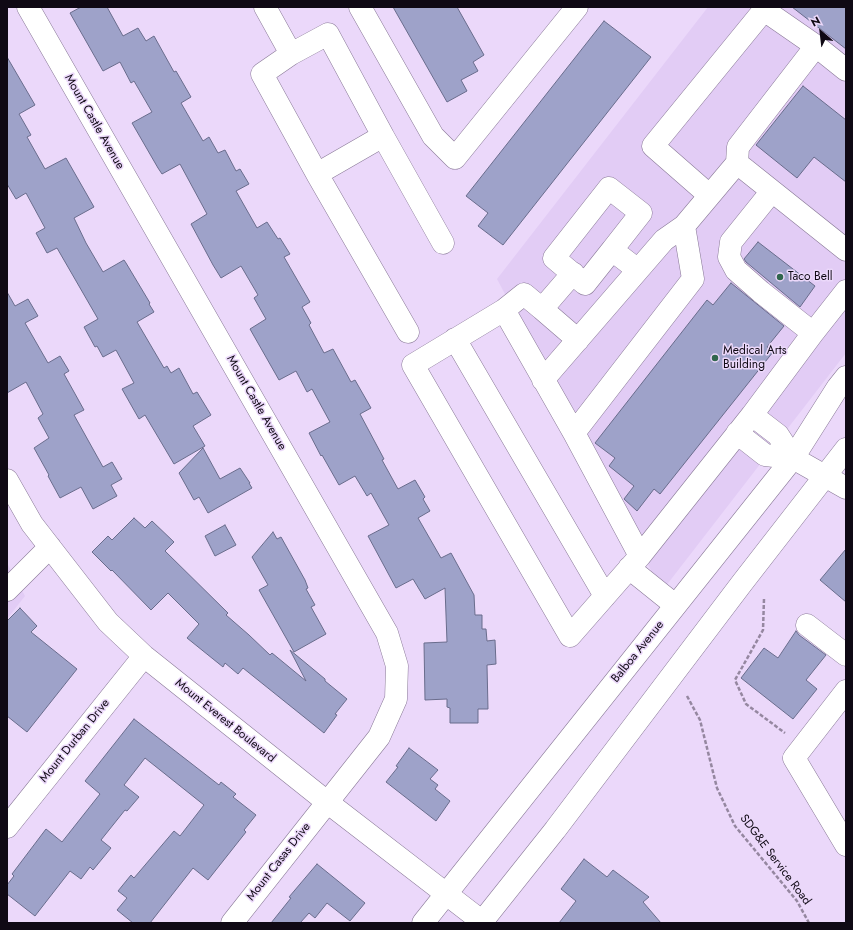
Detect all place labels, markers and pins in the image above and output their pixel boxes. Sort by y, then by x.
place label: Taco Bell [788,270,832,284]
marker: Taco Bell [775,272,785,282]
place label: Medical Arts Building [723,344,786,372]
marker: Medical Arts Building [710,353,720,363]

